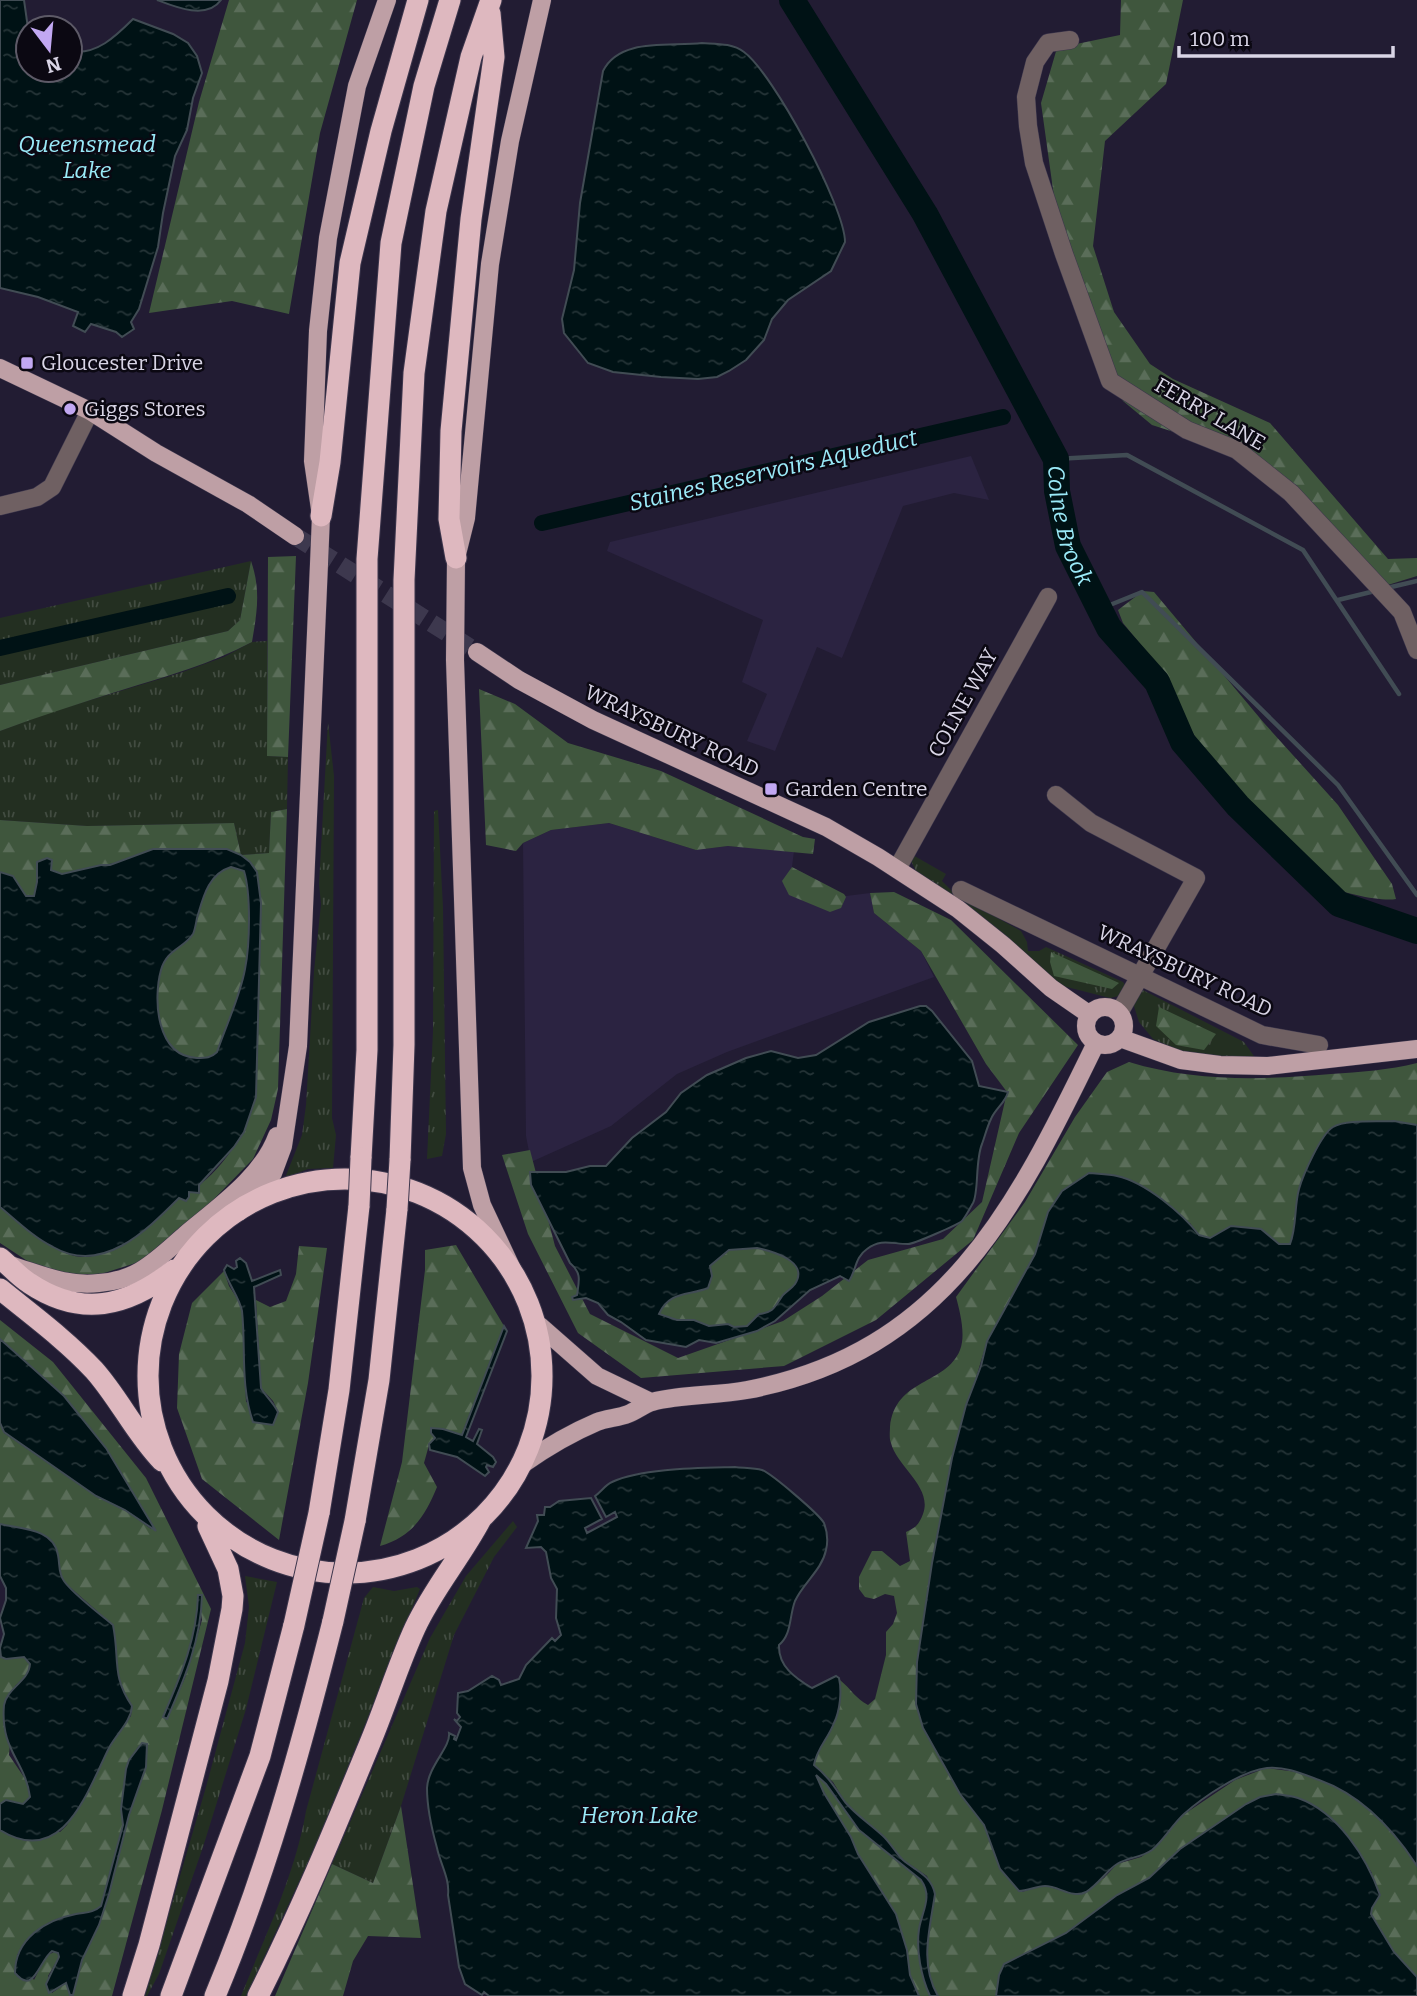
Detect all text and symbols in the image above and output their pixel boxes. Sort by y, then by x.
north arrow [14,14,84,84]
scale bar [1179,14,1392,58]
text: 100 m [1190,26,1250,52]
text: N [43,52,64,78]
water label: Queensmead Lake [18,130,156,184]
place label: Gloucester Drive [41,350,203,376]
marker: Gloucester Drive [19,355,35,371]
street label: FERRY LANE [1150,372,1270,456]
place label: Giggs Stores [84,396,205,422]
marker: Giggs Stores [62,401,78,417]
water label: Staines Reservoirs Aqueduct [626,423,921,517]
water label: Colne Brook [1042,465,1100,590]
street label: COLNE WAY [922,644,1004,762]
street label: WRAYSBURY ROAD [581,679,763,783]
place label: Garden Centre [785,776,928,802]
marker: Garden Centre [763,781,779,797]
street label: WRAYSBURY ROAD [1094,919,1276,1023]
water label: Heron Lake [580,1801,698,1829]

